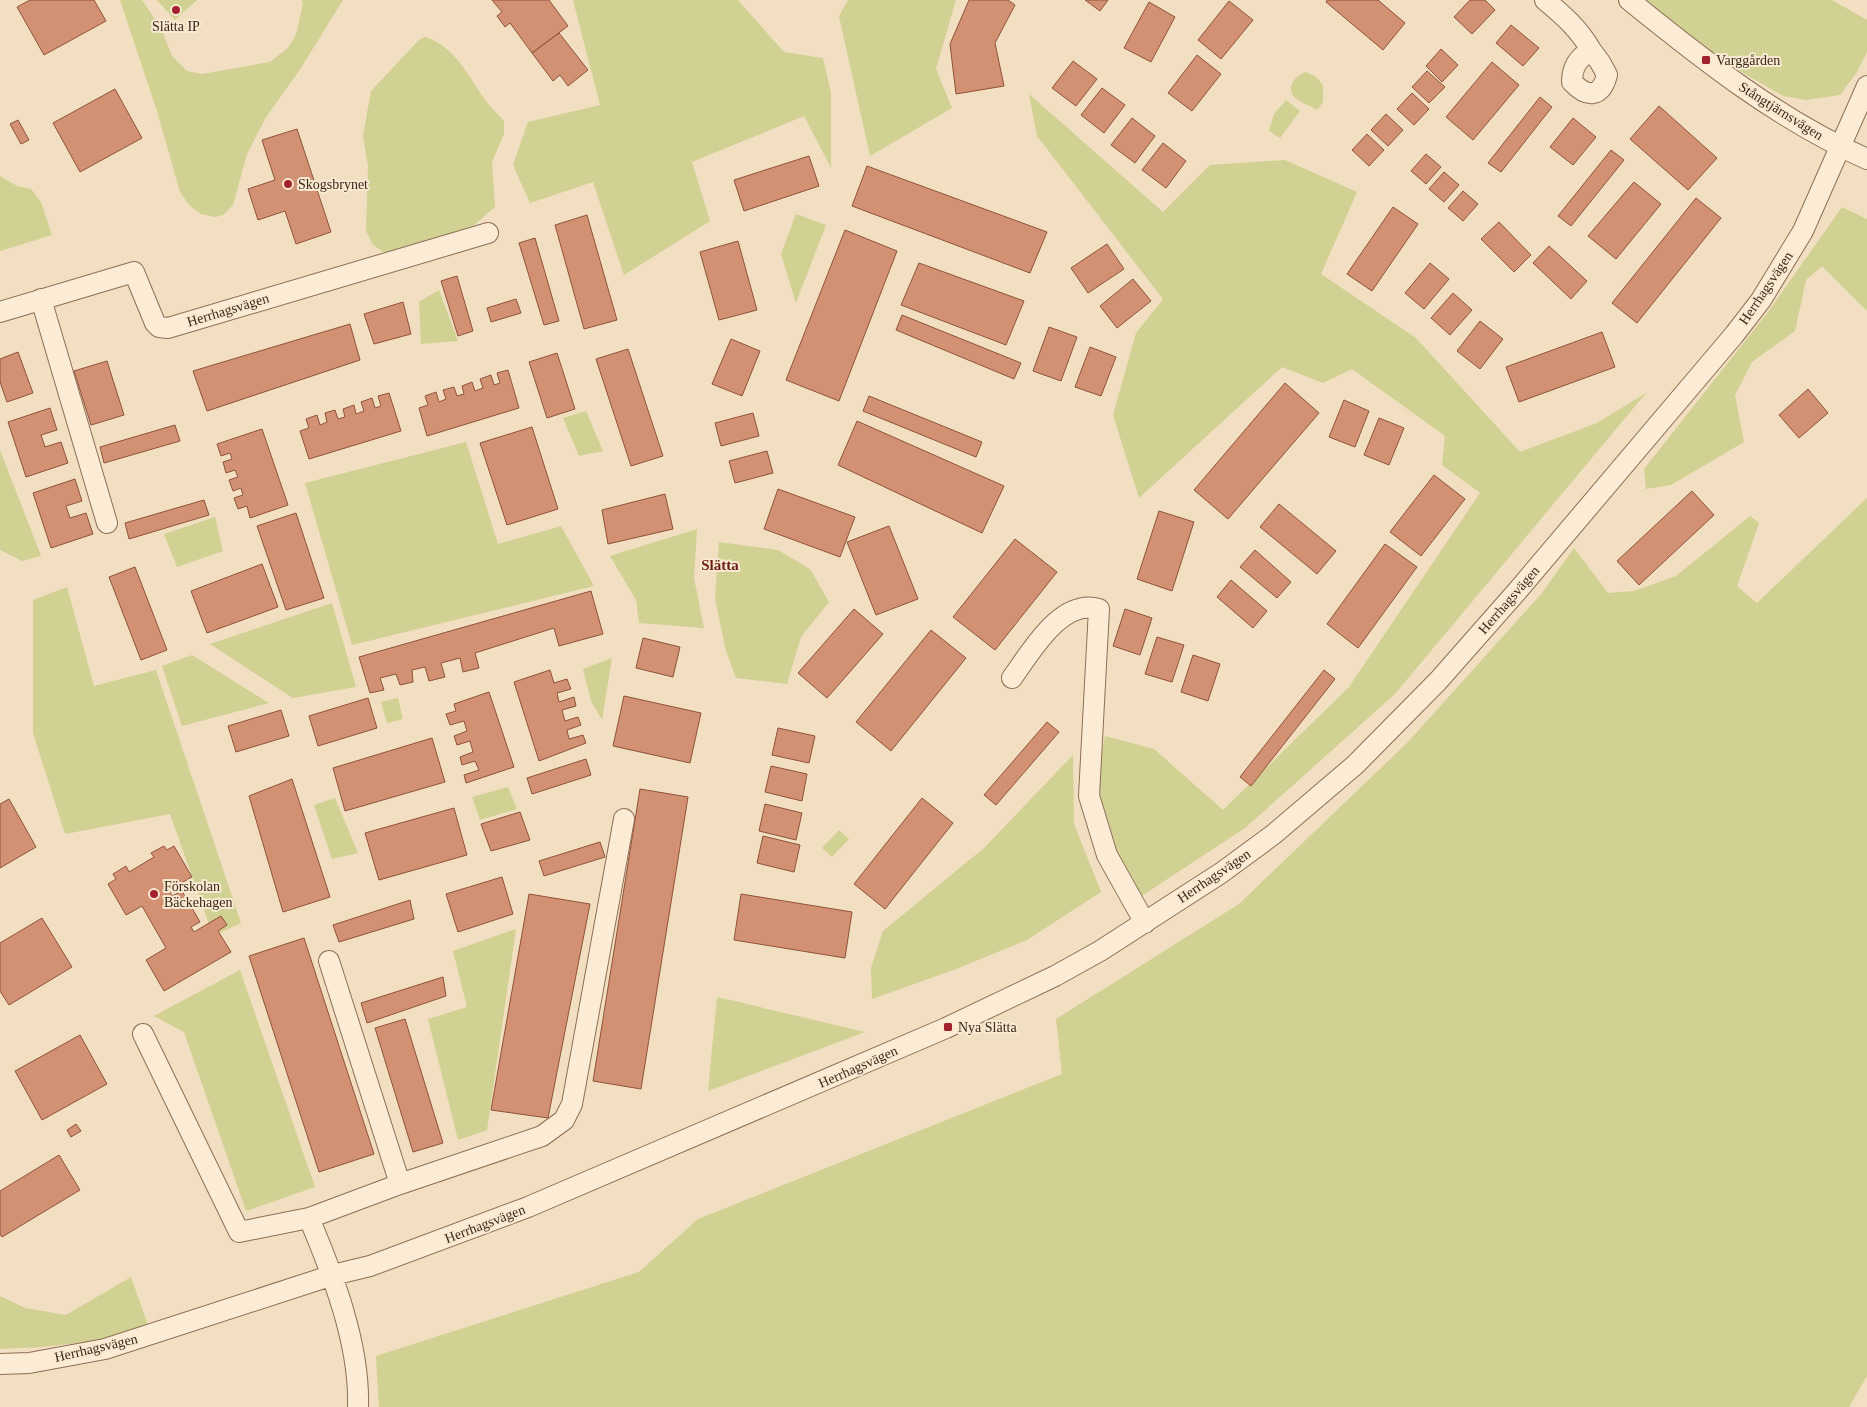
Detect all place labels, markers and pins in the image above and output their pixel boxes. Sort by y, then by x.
marker: Slätta IP [170,4,182,16]
place label: Slätta IP [152,19,200,34]
place label: Varggården [1716,53,1780,68]
marker: Varggården [1700,54,1712,66]
place label: Skogsbrynet [298,177,368,192]
marker: Skogsbrynet [282,178,294,190]
place label: Förskolan Bäckehagen [164,879,232,910]
marker: Förskolan Bäckehagen [148,888,160,900]
place label: Nya Slätta [958,1020,1017,1035]
marker: Nya Slätta [942,1021,954,1033]

